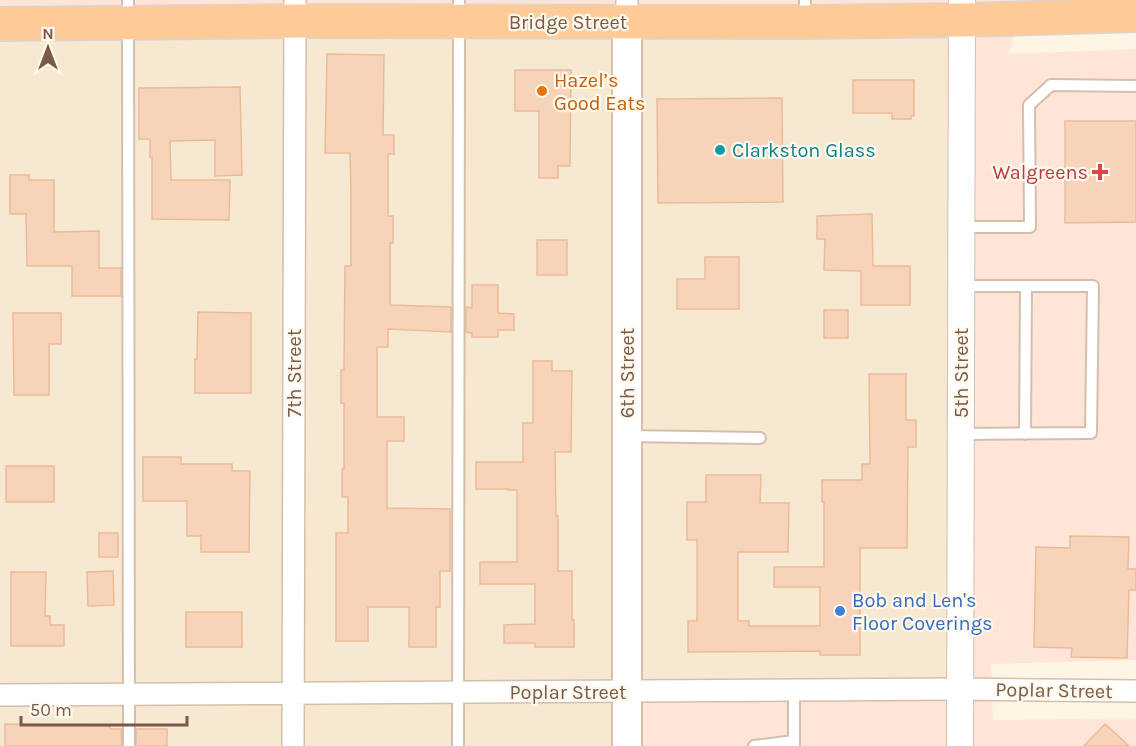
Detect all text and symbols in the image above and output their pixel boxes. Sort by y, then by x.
street label: Bridge Street [509,11,628,34]
north arrow [18,18,78,78]
text: N [42,24,54,43]
place label: Hazel’s Good Eats [554,69,646,115]
marker: Hazel’s Good Eats [535,84,549,98]
place label: Clarkston Glass [732,139,876,162]
marker: Clarkston Glass [713,143,727,157]
place label: Walgreens [993,161,1088,184]
marker: Walgreens [1093,165,1107,179]
street label: 6th Street [616,327,639,418]
street label: 5th Street [950,327,973,418]
street label: 7th Street [283,328,306,417]
place label: Bob and Len's Floor Coverings [852,589,993,635]
marker: Bob and Len's Floor Coverings [833,604,847,618]
street label: Poplar Street [995,678,1113,703]
street label: Poplar Street [509,681,627,704]
scale bar [21,689,188,727]
text: 50 m [30,699,72,721]

